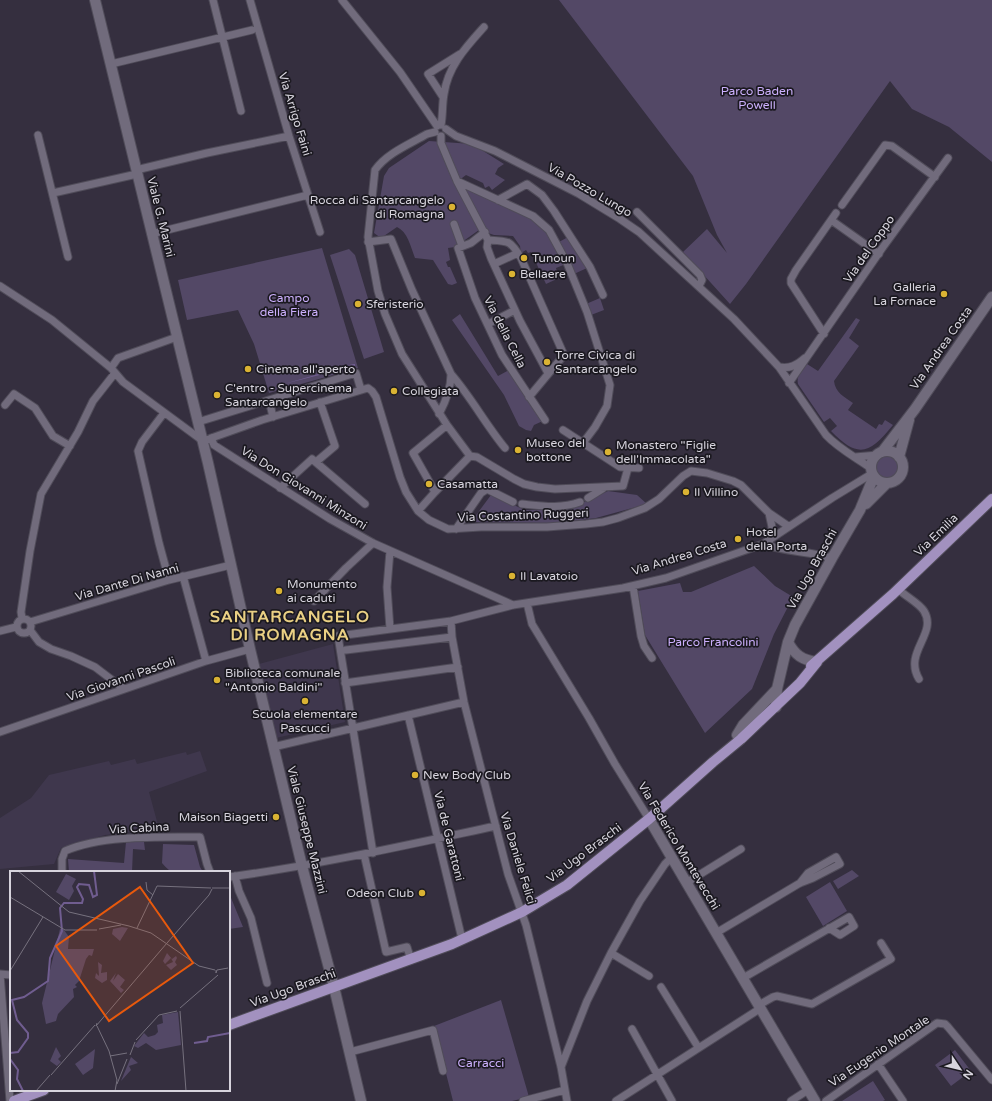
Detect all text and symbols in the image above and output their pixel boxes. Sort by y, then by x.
street label: Via Arrigo Faini [276,71,314,157]
park label: Parco Baden Powell [721,84,793,112]
street label: Via Pozzo Lungo [545,160,635,220]
street label: Viale G. Marini [144,175,178,259]
place label: Rocca di Santarcangelo di Romagna [310,193,444,221]
marker: Rocca di Santarcangelo di Romagna [447,202,457,212]
street label: Via del Coppo [840,212,898,286]
place label: Tunoun [532,251,575,265]
marker: Tunoun [519,253,529,263]
place label: Bellaere [520,267,566,281]
marker: Bellaere [507,269,517,279]
place label: Galleria La Fornace [873,280,936,308]
marker: Galleria La Fornace [939,289,949,299]
park label: Campo della Fiera [260,291,318,319]
street label: Via della Cella [481,294,529,370]
place label: Sferisterio [366,297,424,311]
marker: Sferisterio [353,299,363,309]
street label: Via Andrea Costa [907,304,975,392]
place label: Torre Civica di Santarcangelo [555,348,637,376]
marker: Torre Civica di Santarcangelo [542,357,552,367]
place label: Cinema all'aperto [256,362,355,376]
marker: Cinema all'aperto [243,364,253,374]
place label: C'entro - Supercinema Santarcangelo [225,381,352,409]
place label: Collegiata [402,384,459,398]
marker: Collegiata [389,386,399,396]
marker: C'entro - Supercinema Santarcangelo [212,390,222,400]
place label: Museo del bottone [526,436,585,464]
place label: Monastero "Figlie dell'Immacolata" [616,438,716,466]
street label: Via Don Giovanni Minzoni [238,443,370,533]
marker: Museo del bottone [513,445,523,455]
marker: Monastero "Figlie dell'Immacolata" [603,447,613,457]
place label: Casamatta [437,477,498,491]
marker: Casamatta [424,479,434,489]
place label: Il Villino [694,485,738,499]
marker: Il Villino [681,487,691,497]
street label: Via Costantino Ruggeri [457,506,589,524]
street label: Via Emilia [911,511,961,559]
place label: Hotel della Porta [746,525,807,553]
street label: Via Ugo Braschi [784,526,840,612]
marker: Hotel della Porta [733,534,743,544]
street label: Via Andrea Costa [630,536,728,578]
street label: Via Dante Di Nanni [74,560,180,604]
place label: Il Lavatoio [520,569,578,583]
marker: Il Lavatoio [507,571,517,581]
place label: Monumento ai caduti [287,577,357,605]
marker: Monumento ai caduti [274,586,284,596]
district label: SANTARCANGELO DI ROMAGNA [210,607,370,645]
park label: Parco Francolini [667,635,759,649]
street label: Via Giovanni Pascoli [65,654,177,704]
place label: Biblioteca comunale "Antonio Baldini" [225,666,341,694]
marker: Biblioteca comunale "Antonio Baldini" [212,675,222,685]
marker: Scuola elementare Pascucci [300,696,310,706]
place label: Scuola elementare Pascucci [252,707,358,735]
street label: Viale Giuseppe Mazzini [284,765,330,895]
place label: New Body Club [423,768,511,782]
marker: New Body Club [410,770,420,780]
street label: Via Federico Montevecchi [635,780,723,912]
street label: Via de Garattoni [431,790,467,882]
place label: Maison Biagetti [179,810,268,824]
street label: Via Daniele Felici [497,810,539,906]
marker: Maison Biagetti [271,812,281,822]
street label: Via Cabina [108,819,170,837]
street label: Via Ugo Braschi [544,820,624,886]
inset map [10,871,230,1091]
place label: Odeon Club [346,886,414,900]
marker: Odeon Club [417,888,427,898]
street label: Via Ugo Braschi [248,966,338,1010]
street label: Via Eugenio Montale [826,1012,932,1090]
north arrow [940,1049,980,1089]
park label: Carracci [458,1056,504,1070]
text: N [960,1067,976,1082]

